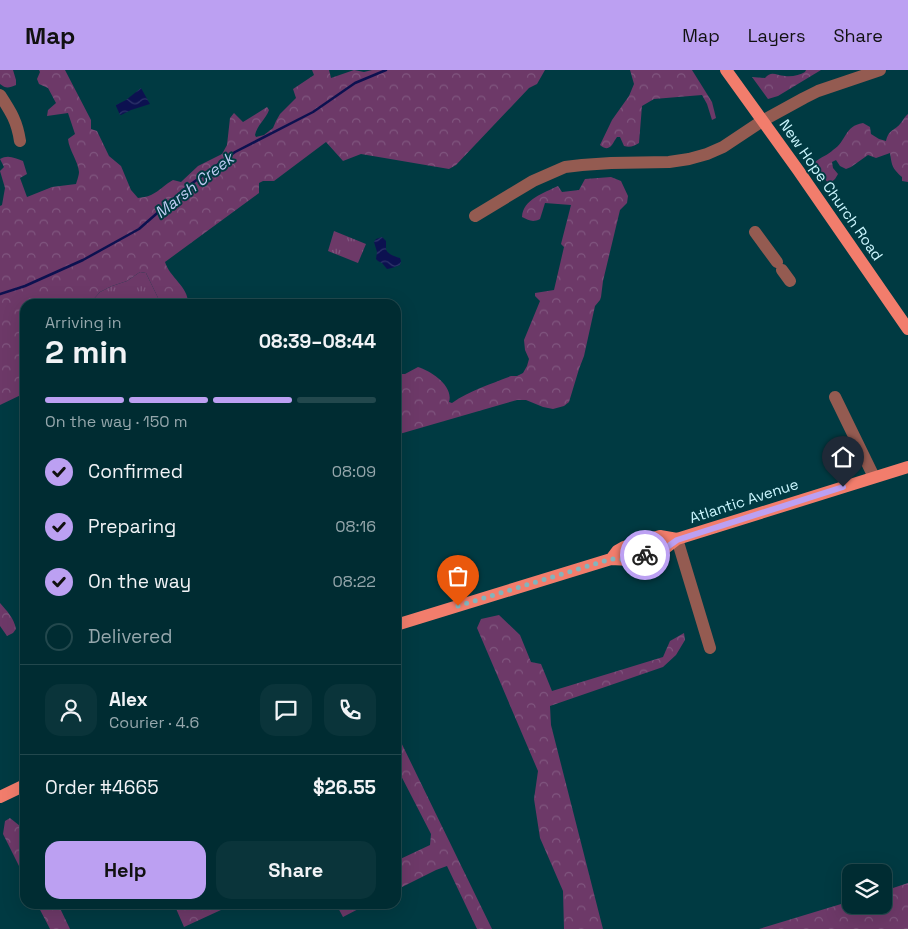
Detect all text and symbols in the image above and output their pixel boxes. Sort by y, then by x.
text: Map [25,20,75,51]
text: Map [682,24,720,47]
text: Layers [748,24,805,47]
text: Share [833,24,883,47]
street label: New Hope Church Road [775,115,887,264]
water label: Marsh Creek [150,146,240,223]
text: Arriving in [45,312,122,333]
text: 08:39–08:44 [259,329,376,354]
text: 2 min [45,332,128,372]
text: On the way · 150 m [45,411,187,432]
pin [822,436,864,487]
icon: home [829,443,857,471]
icon: check [45,458,73,486]
text: Confirmed [88,459,183,484]
text: 08:09 [332,461,376,482]
street label: Atlantic Avenue [687,474,801,527]
icon: check [45,513,73,541]
text: Preparing [88,514,176,539]
text: 08:16 [335,516,376,537]
courier [620,530,670,580]
icon: bike [631,541,659,569]
pin [437,555,479,606]
icon: bag [444,562,472,590]
icon: check [45,568,73,596]
text: On the way [88,569,191,594]
text: 08:22 [332,571,376,592]
text: Delivered [88,624,173,649]
button: person [45,684,97,736]
button: chat [260,684,312,736]
button: phone [324,684,376,736]
text: Alex [109,687,148,712]
text: Courier · 4.6 [109,712,199,733]
text: Order #4665 [45,775,159,800]
text: $26.55 [313,775,376,800]
button: Help [45,841,206,899]
button: Share [216,841,376,899]
map controls [842,864,892,914]
button: layers [842,864,892,914]

